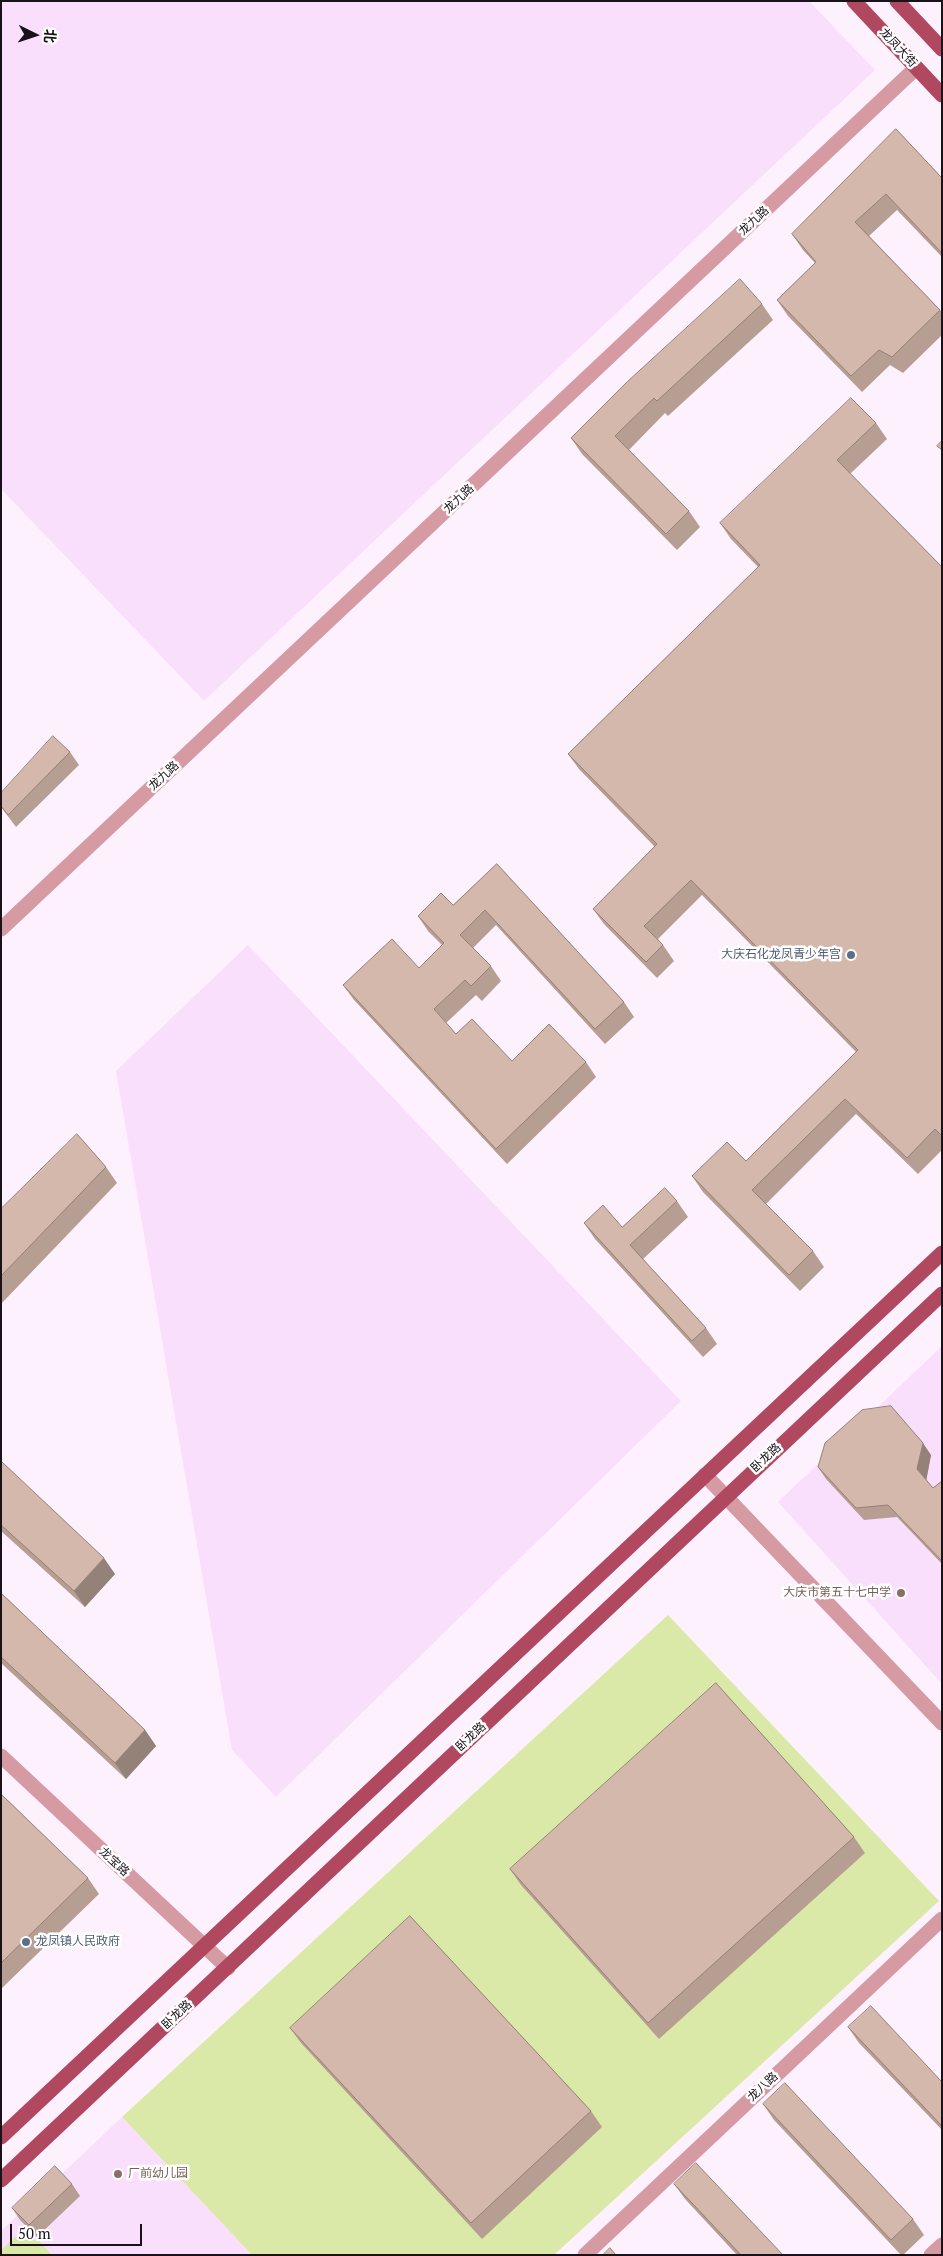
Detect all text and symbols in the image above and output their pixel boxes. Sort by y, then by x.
north arrow [10,10,60,60]
street label: 龙凤大街 [876,26,920,70]
text: 北 [40,28,60,44]
street label: 龙九路 [736,203,772,239]
street label: 龙九路 [441,481,477,517]
street label: 龙九路 [146,758,182,794]
place label: 大庆石化龙凤青少年宫 [721,948,841,962]
marker: 大庆石化龙凤青少年宫 [845,949,857,961]
street label: 卧龙路 [748,1440,784,1476]
place label: 大庆市第五十七中学 [783,1586,891,1600]
marker: 大庆市第五十七中学 [895,1587,907,1599]
street label: 卧龙路 [453,1719,489,1755]
street label: 龙宝路 [96,1844,132,1880]
place label: 龙凤镇人民政府 [36,1935,120,1949]
marker: 龙凤镇人民政府 [20,1936,32,1948]
street label: 卧龙路 [159,1997,195,2033]
street label: 龙八路 [745,2069,781,2105]
place label: 厂前幼儿园 [128,2167,188,2181]
marker: 厂前幼儿园 [112,2168,124,2180]
scale bar [12,2214,145,2246]
text: 50 m [18,2223,51,2243]

